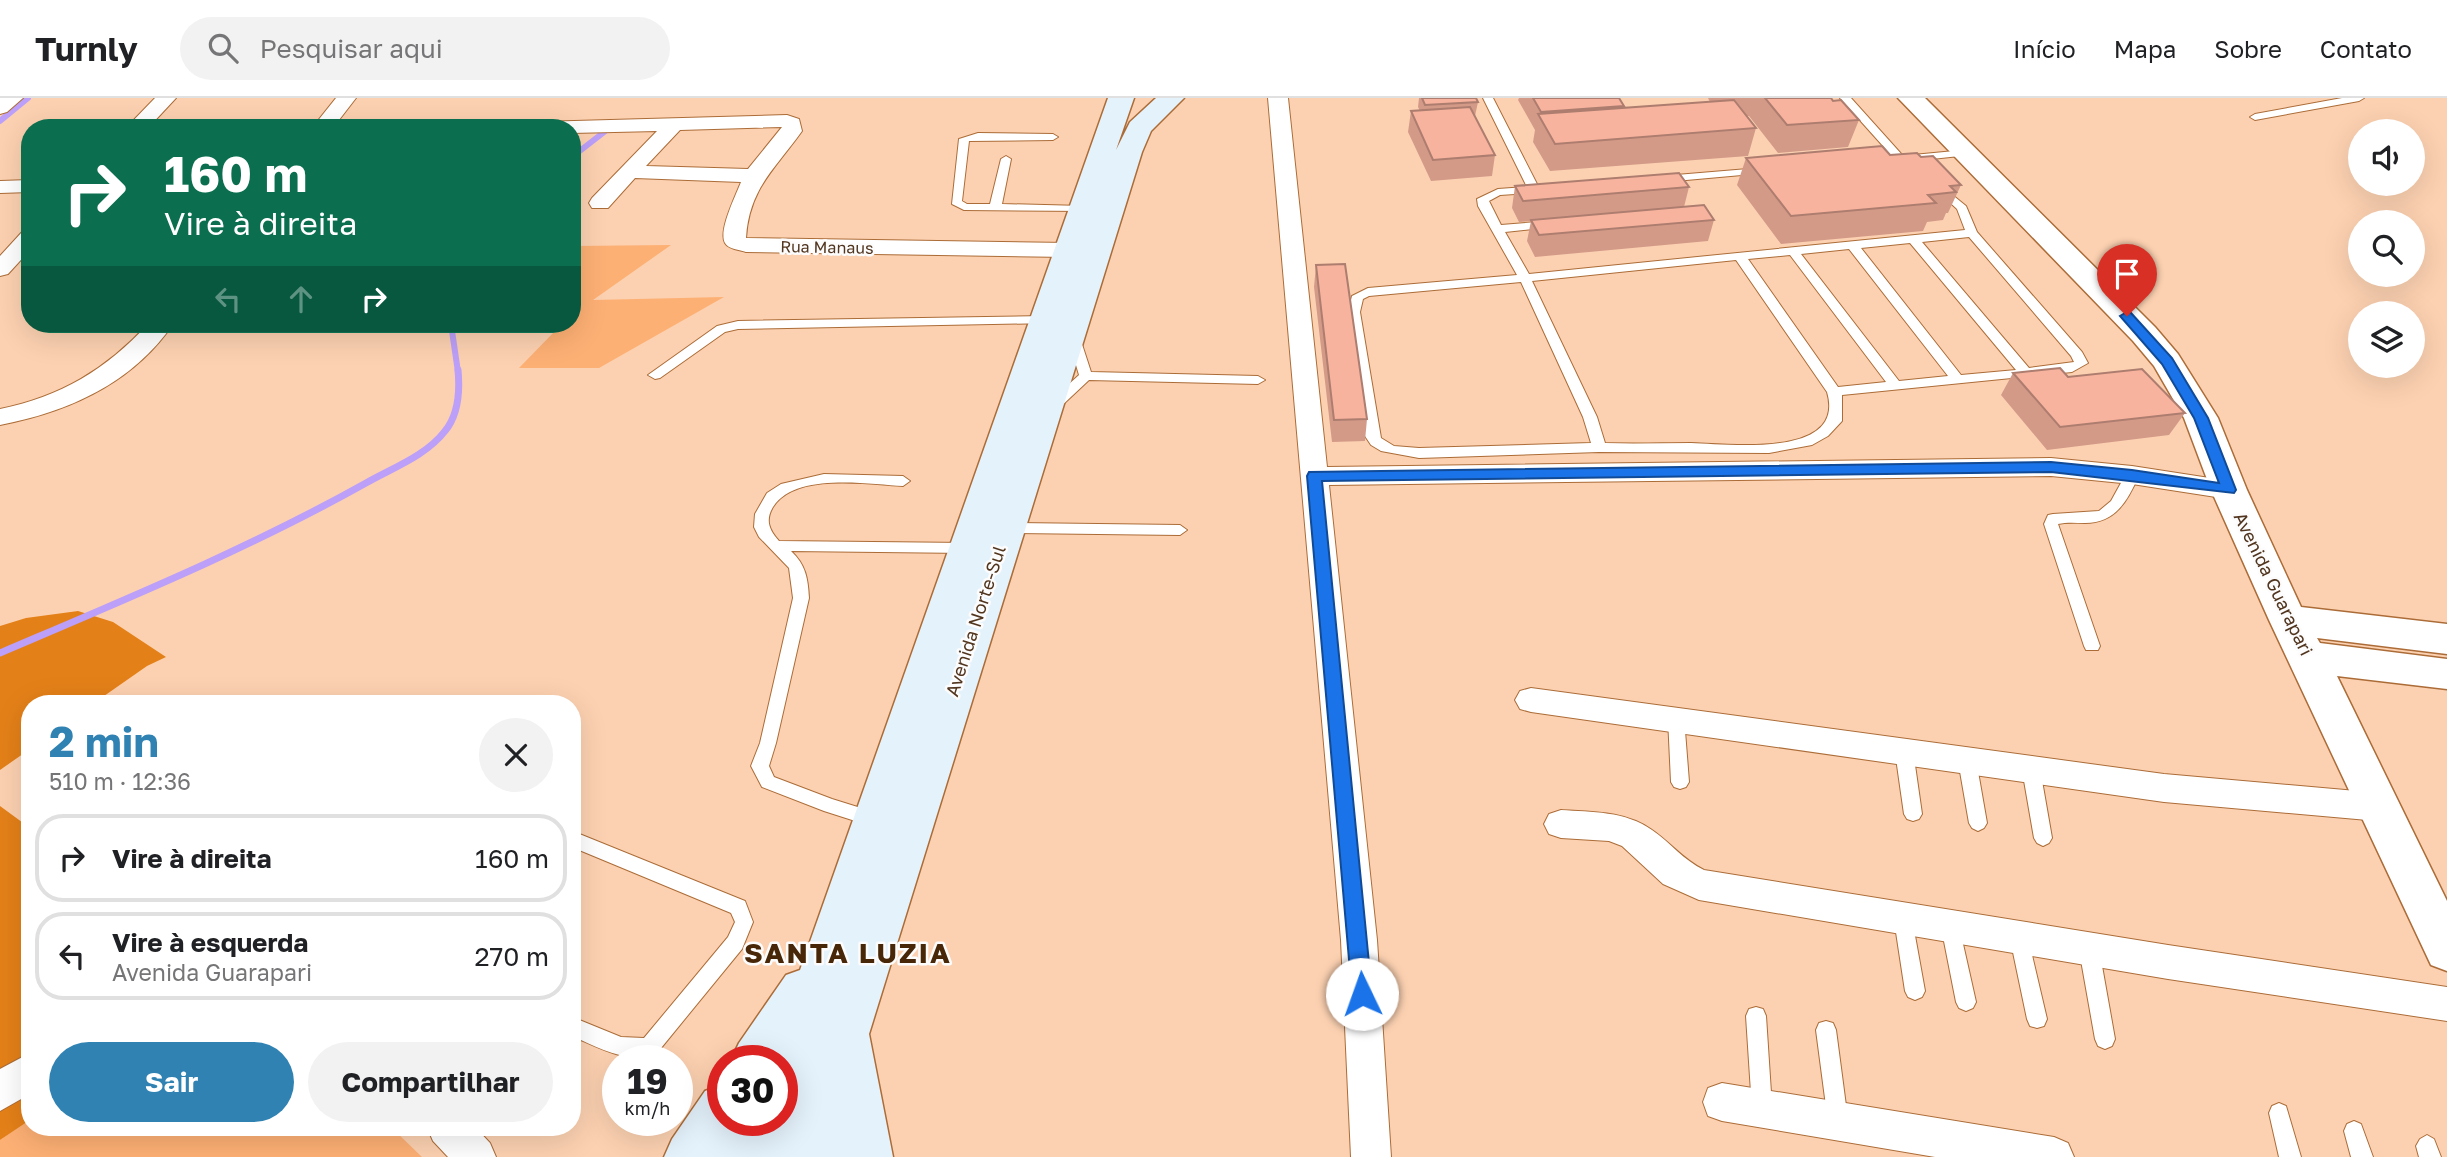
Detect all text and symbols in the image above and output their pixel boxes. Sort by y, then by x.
search box [180,17,670,80]
text: Turnly [35,29,138,68]
icon: search [204,29,242,67]
text: Pesquisar aqui [260,33,443,64]
text: Início [2013,34,2076,63]
text: Mapa [2114,34,2176,63]
text: Sobre [2214,34,2282,63]
text: Contato [2320,34,2412,63]
map controls [2348,119,2425,378]
button: sound [2348,119,2425,196]
text: 160 m [164,144,307,203]
icon: right [49,147,140,238]
text: Vire à direita [164,204,357,242]
button: search [2348,210,2425,287]
street label: Rua Manaus [780,236,874,258]
pin [2097,244,2157,316]
icon: arrive [2108,255,2146,293]
icon: left [209,280,247,318]
icon: ahead [282,280,320,318]
icon: right [355,280,393,318]
button: layers [2348,301,2425,378]
street label: Avenida Guarapari [2230,508,2318,659]
street label: Avenida Norte-Sul [940,542,1010,699]
text: 2 min [49,716,159,766]
button: close [479,718,553,792]
text: 510 m · 12:36 [49,767,191,795]
icon: right [53,839,91,877]
text: Vire à direita [112,843,272,874]
text: 160 m [475,843,549,874]
text: Vire à esquerda [112,927,308,958]
district label: SANTA LUZIA [744,936,952,969]
icon: left [53,937,91,975]
text: 270 m [475,941,549,972]
position arrow [1325,957,1399,1031]
text: Avenida Guarapari [112,958,312,986]
button: Sair [49,1042,294,1122]
button: Compartilhar [308,1042,553,1122]
speed limit sign: 30 [707,1045,798,1136]
text: 19 [627,1060,668,1102]
text: km/h [625,1097,670,1119]

